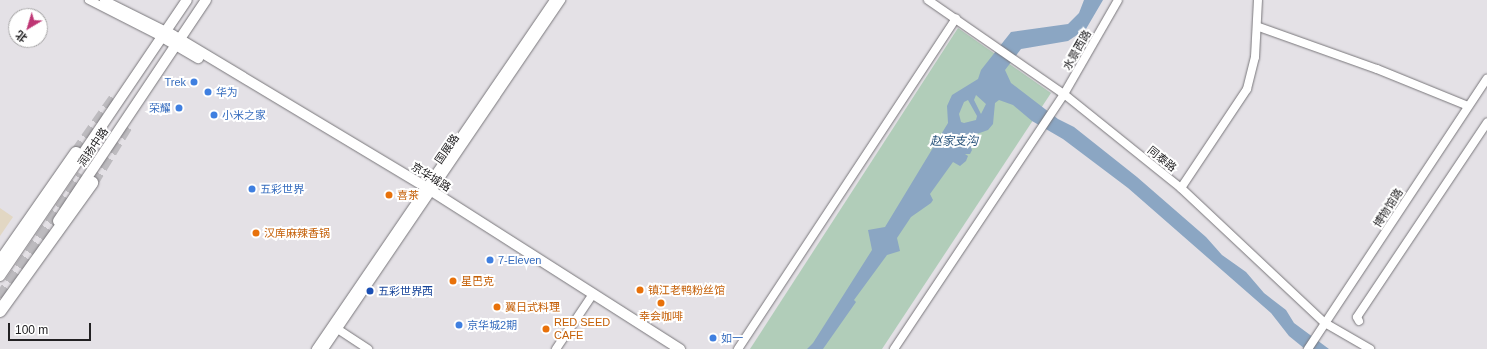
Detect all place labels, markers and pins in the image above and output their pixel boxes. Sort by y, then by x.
place label: Trek [164,75,186,89]
marker: Trek [189,77,199,87]
place label: 华为 [216,85,238,99]
marker: 华为 [203,87,213,97]
place label: 荣耀 [149,101,171,115]
marker: 荣耀 [174,103,184,113]
place label: 小米之家 [222,108,266,122]
marker: 小米之家 [209,110,219,120]
place label: 五彩世界 [260,182,304,196]
marker: 五彩世界 [247,184,257,194]
place label: 喜茶 [397,188,419,202]
marker: 喜茶 [384,190,394,200]
place label: 汉库麻辣香锅 [264,226,330,240]
marker: 汉库麻辣香锅 [251,228,261,238]
place label: 7-Eleven [498,253,541,267]
marker: 7-Eleven [485,255,495,265]
place label: 星巴克 [461,274,494,288]
marker: 星巴克 [448,276,458,286]
place label: 镇江老鸭粉丝馆 [648,283,725,297]
place label: 五彩世界西 [378,284,433,298]
marker: 镇江老鸭粉丝馆 [635,285,645,295]
marker: 五彩世界西 [365,286,375,296]
marker: 幸会咖啡 [656,298,666,308]
place label: 翼日式料理 [505,300,560,314]
marker: 翼日式料理 [492,302,502,312]
place label: 幸会咖啡 [639,309,683,323]
place label: RED SEED CAFE [554,316,610,342]
place label: 京华城2期 [467,318,517,332]
marker: 京华城2期 [454,320,464,330]
marker: RED SEED CAFE [541,324,551,334]
place label: 如一 [721,331,743,345]
marker: 如一 [708,333,718,343]

